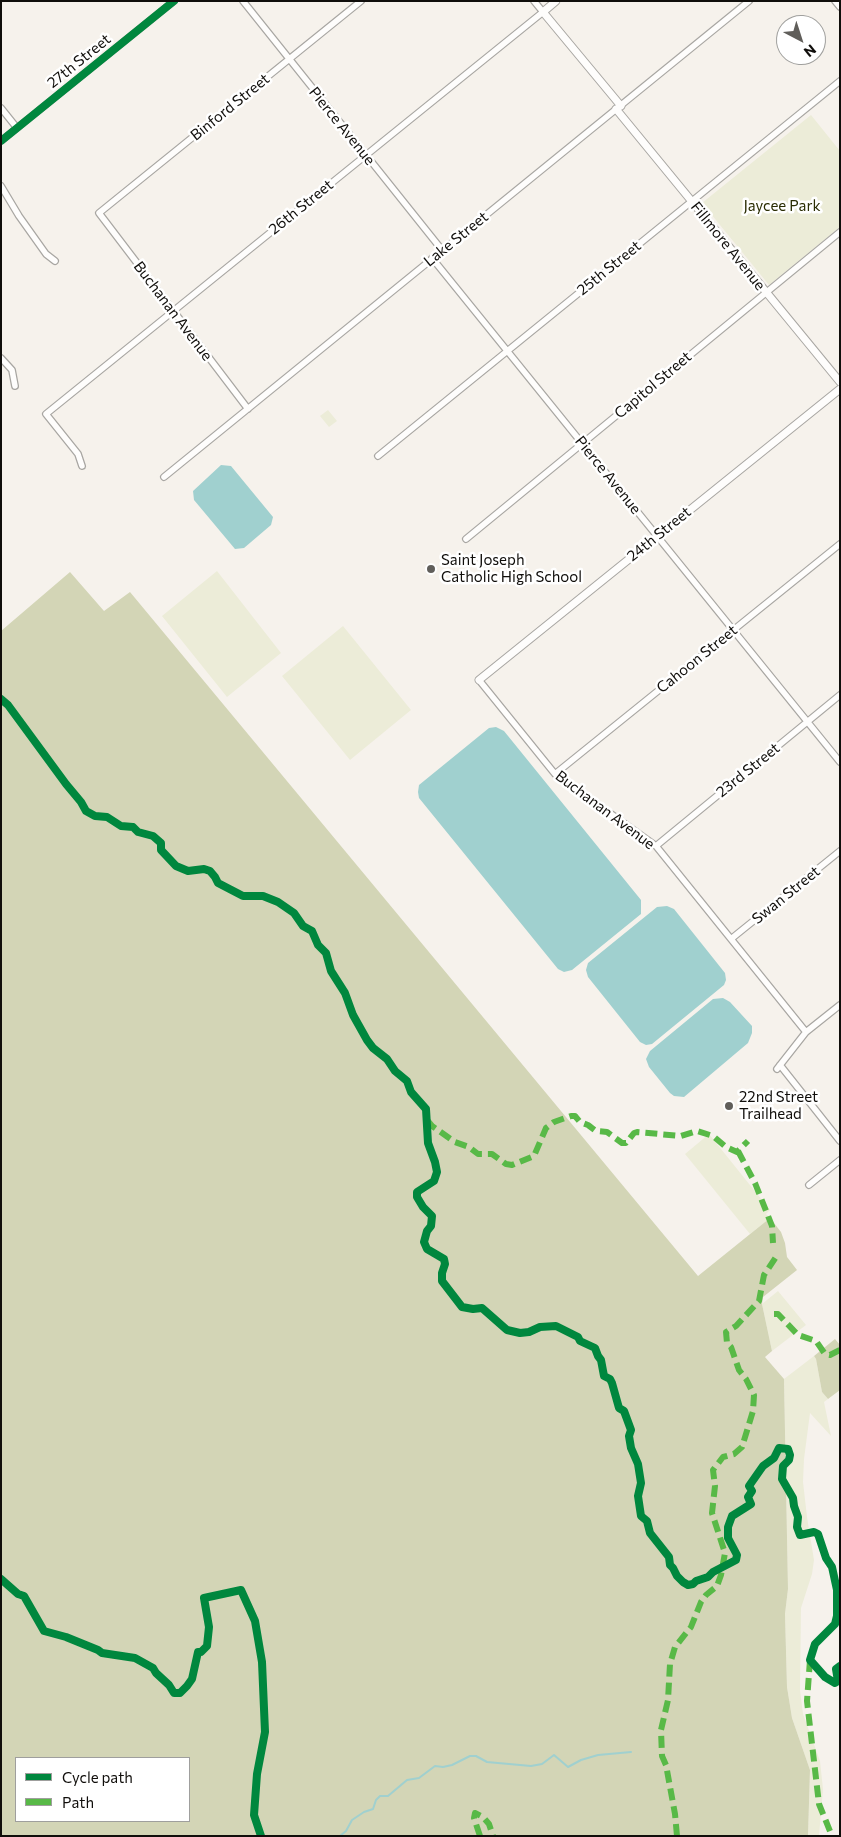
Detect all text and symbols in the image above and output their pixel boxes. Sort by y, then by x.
north arrow [776,15,826,65]
street label: 27th Street [44,30,114,92]
text: N [801,41,820,61]
street label: Binford Street [187,70,273,144]
street label: Pierce Avenue [305,83,379,169]
street label: 26th Street [265,176,337,238]
park label: Jaycee Park [743,197,821,215]
street label: Fillmore Avenue [687,198,769,294]
street label: Lake Street [420,208,492,270]
street label: 25th Street [573,237,645,299]
street label: Buchanan Avenue [130,258,216,364]
street label: Capitol Street [611,348,695,422]
street label: Pierce Avenue [571,432,645,518]
street label: 24th Street [623,503,695,565]
place label: Saint Joseph Catholic High School [441,551,582,586]
marker: Saint Joseph Catholic High School [425,563,437,575]
street label: Cahoon Street [653,621,741,697]
street label: 23rd Street [713,739,783,801]
street label: Buchanan Avenue [552,767,658,853]
street label: Swan Street [748,862,824,928]
place label: 22nd Street Trailhead [739,1088,818,1123]
marker: 22nd Street Trailhead [723,1100,735,1112]
legend [15,1757,190,1822]
text: Cycle path [62,1768,133,1786]
text: Path [62,1793,94,1811]

